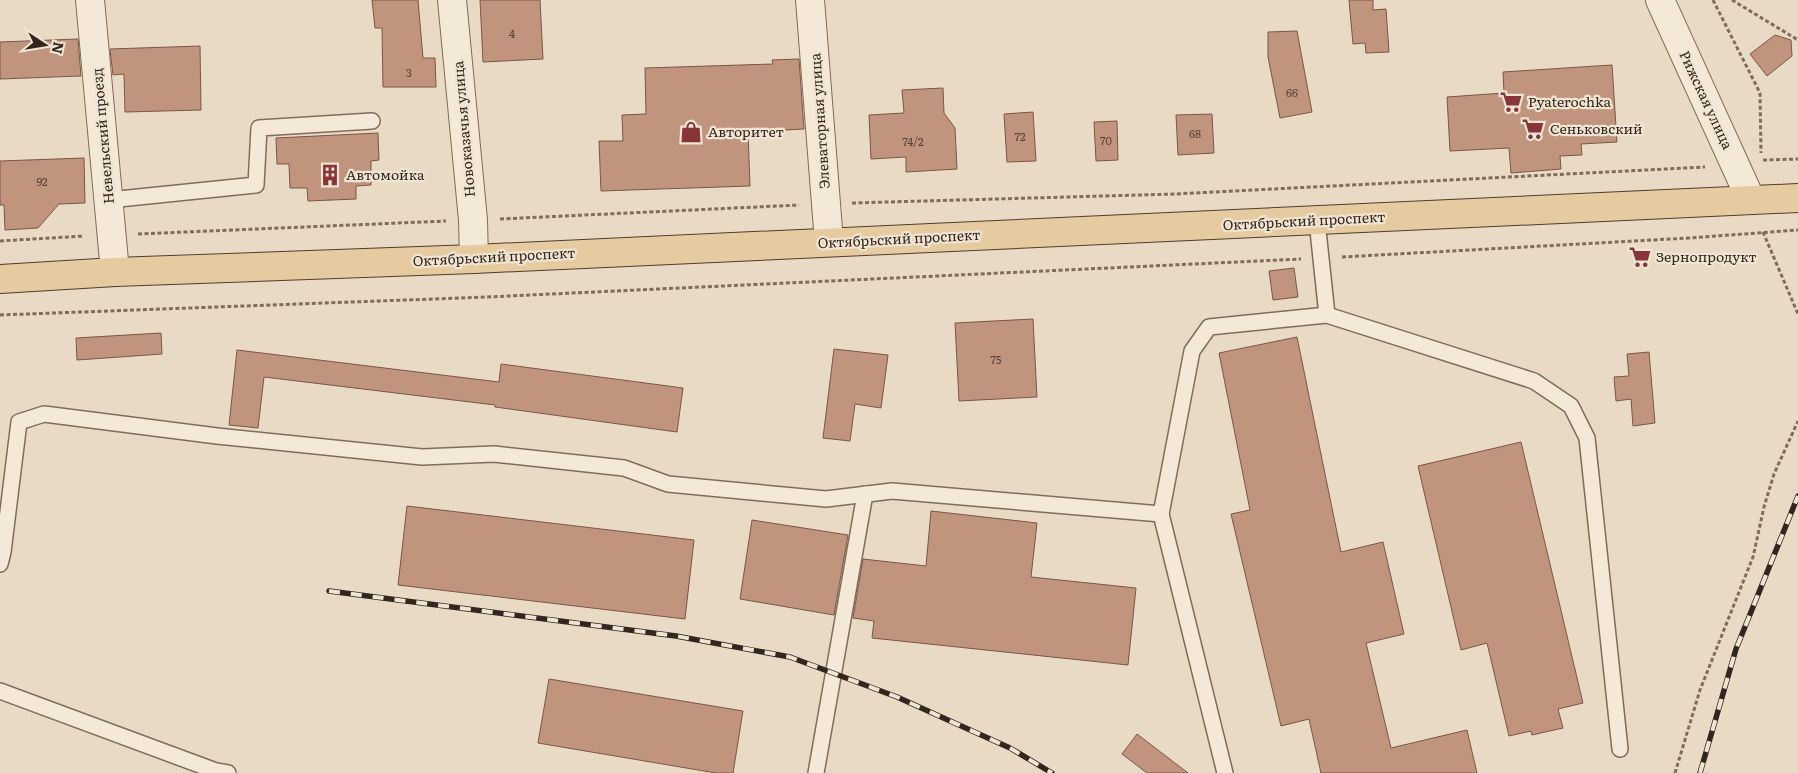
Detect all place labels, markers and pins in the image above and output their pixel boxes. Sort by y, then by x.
supermarket icon: Pyaterochka [1498,89,1524,115]
place label: Pyaterochka [1528,91,1611,111]
supermarket icon: Сеньковский [1520,116,1546,142]
place label: Сеньковский [1550,118,1643,138]
shop icon: Авторитет [678,119,704,145]
place label: Авторитет [708,121,784,141]
building icon: Автомойка [317,162,343,188]
place label: Автомойка [346,164,425,184]
supermarket icon: Зернопродукт [1627,244,1653,270]
place label: Зернопродукт [1656,246,1757,266]

